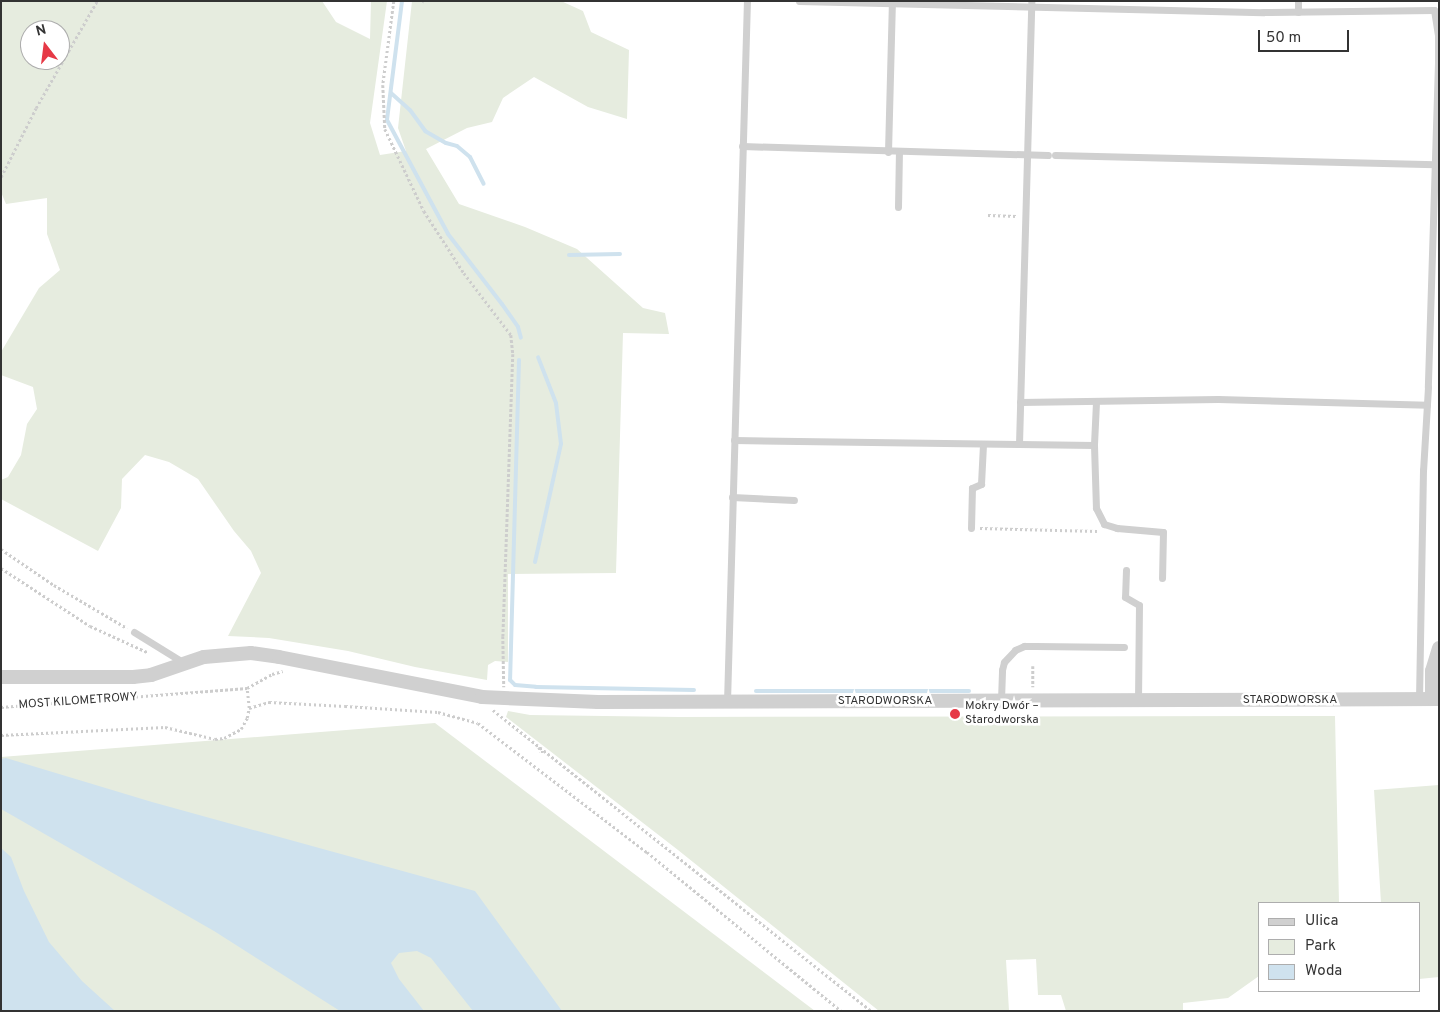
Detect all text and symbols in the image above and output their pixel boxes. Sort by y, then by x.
north arrow [20,20,70,70]
scale bar [1260,20,1351,52]
text: N [34,21,48,41]
text: 50 m [1266,29,1301,48]
street label: MOST KILOMETROWY [18,691,138,713]
street label: STARODWORSKA [1243,694,1337,708]
street label: STARODWORSKA [838,695,932,709]
place label: Mokry Dwór – Starodworska [965,700,1039,728]
marker: Mokry Dwór – Starodworska [949,708,961,720]
legend [1258,902,1420,992]
text: Ulica [1305,912,1338,931]
text: Park [1305,937,1336,956]
text: Woda [1305,962,1342,981]

